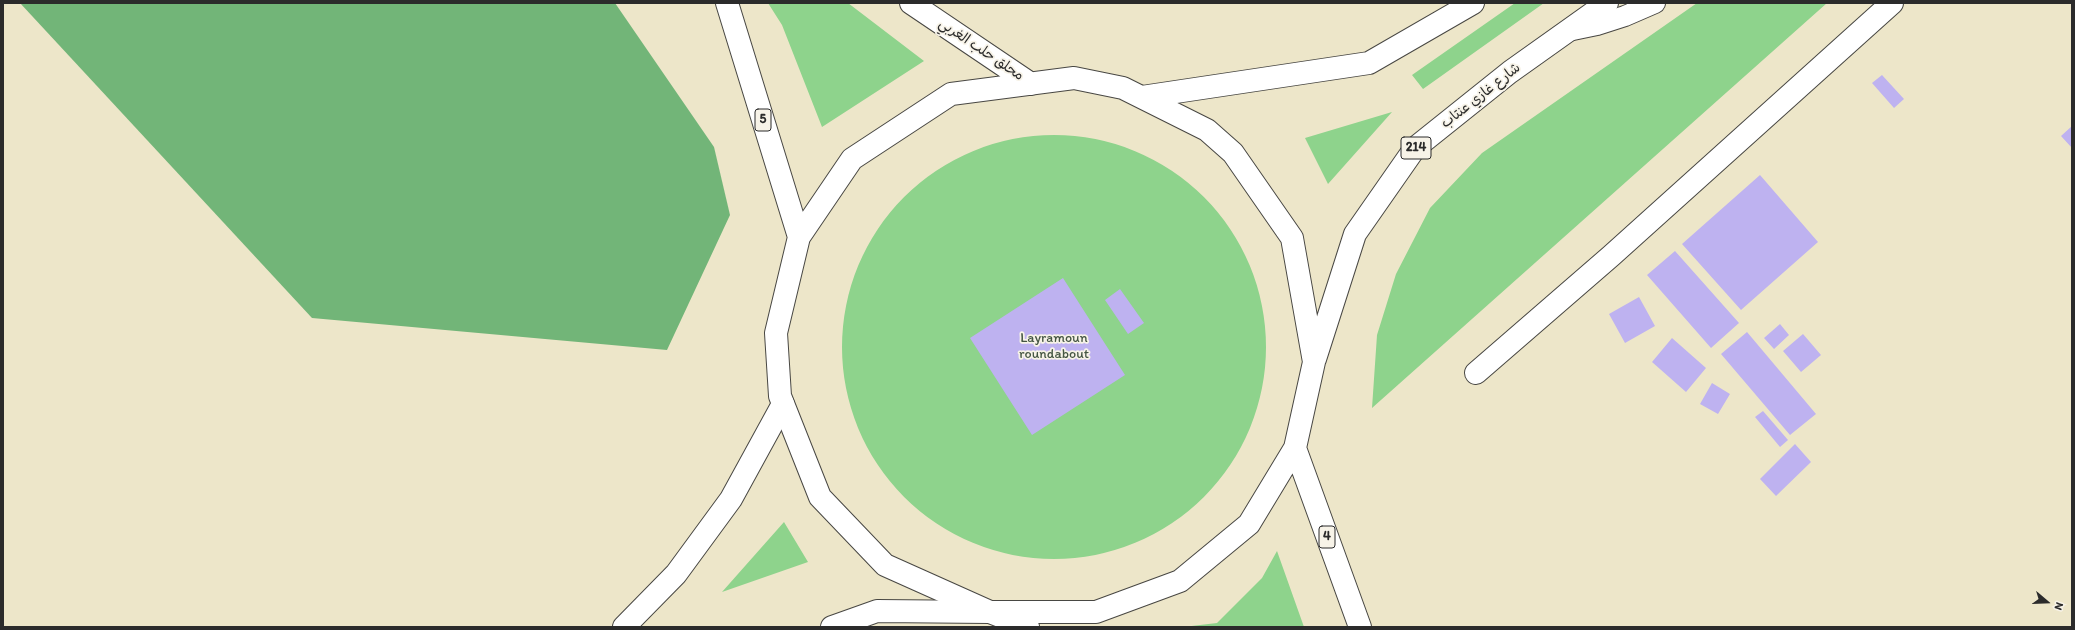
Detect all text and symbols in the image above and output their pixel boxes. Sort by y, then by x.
street label: محلق حلب الغربي [935,15,1027,85]
street label: شارع غازي عنتاب [1438,60,1524,132]
road number: 5 [755,109,771,131]
road number: 214 [1401,137,1431,159]
park label: Layramoun roundabout [1019,330,1089,362]
road number: 4 [1319,526,1335,548]
north arrow [2027,582,2067,622]
text: N [2051,600,2066,612]

